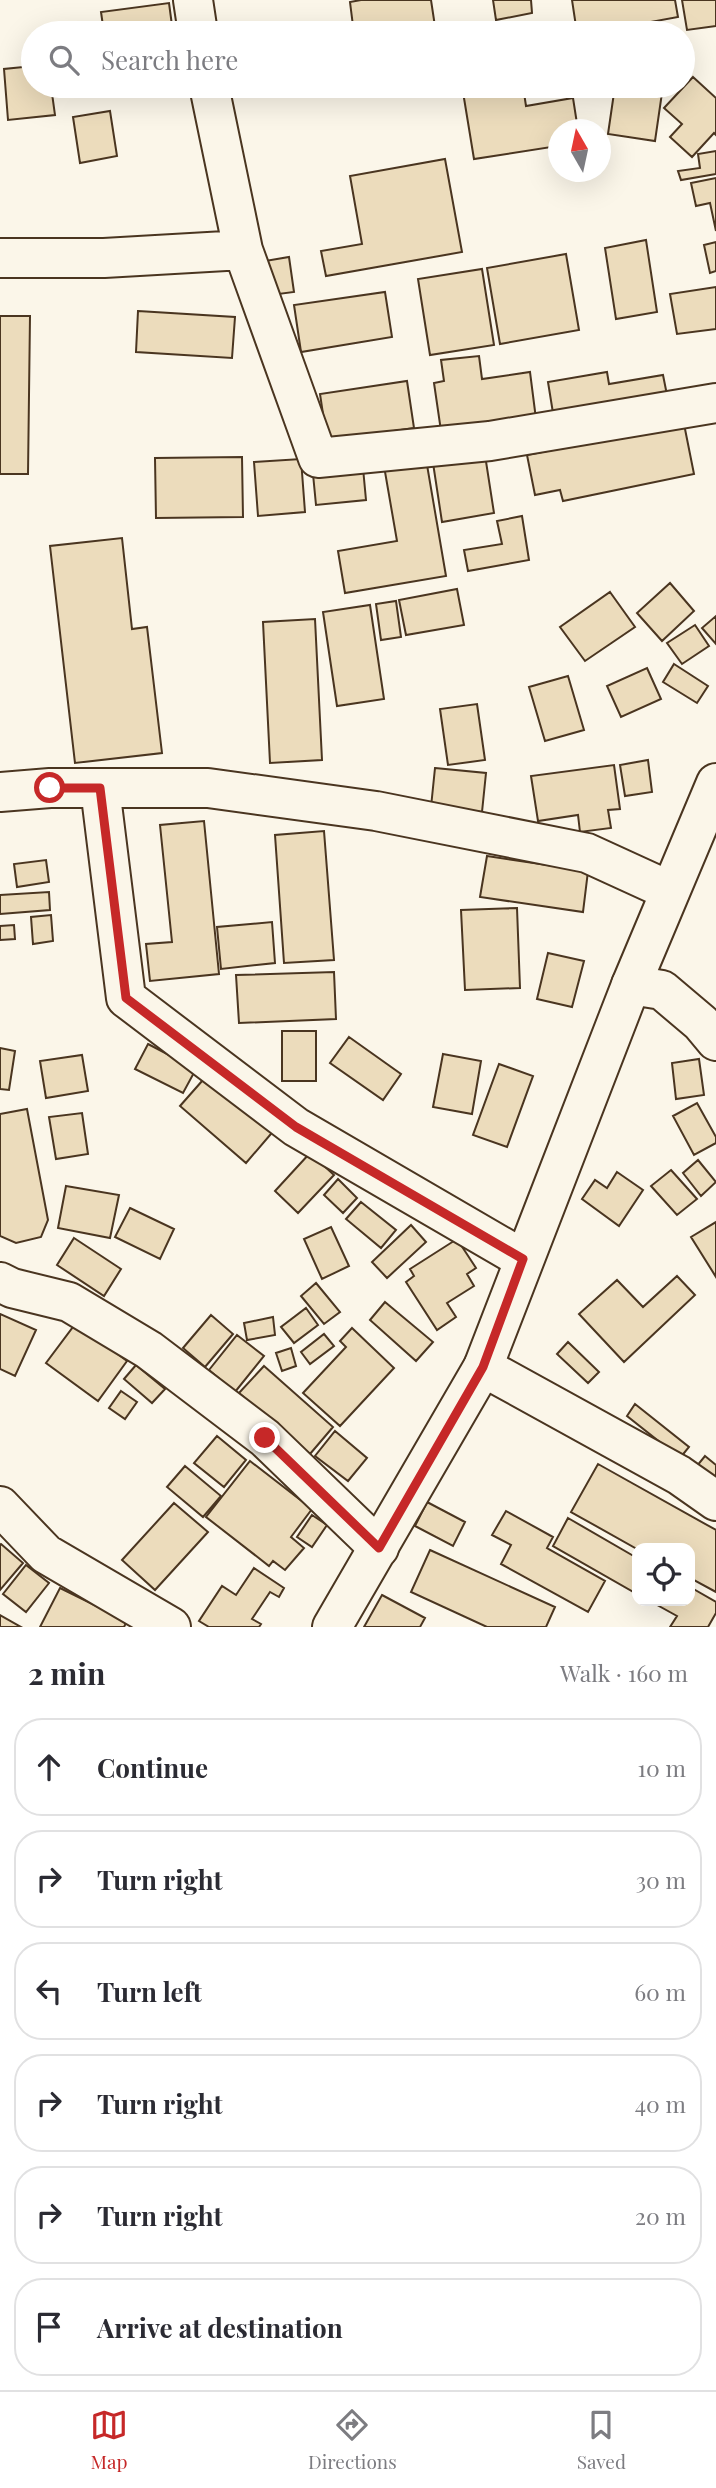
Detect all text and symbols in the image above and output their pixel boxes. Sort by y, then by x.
search box [21,21,695,98]
icon: search [45,41,83,79]
text: Search here [101,42,238,77]
north arrow [548,119,611,182]
route start [34,772,65,803]
route end [249,1422,280,1453]
map controls [632,1543,695,1606]
button: locate [632,1543,695,1606]
text: 2 min [28,1653,105,1693]
text: Walk · 160 m [560,1657,688,1688]
icon: ahead [30,1748,68,1786]
text: Continue [97,1750,208,1785]
text: 10 m [638,1752,686,1783]
icon: right [30,1860,68,1898]
text: Turn right [97,1862,223,1897]
text: 30 m [636,1864,686,1895]
icon: left [30,1972,68,2010]
text: Turn left [97,1974,202,2009]
text: 60 m [634,1976,686,2007]
icon: right [30,2084,68,2122]
text: Turn right [97,2086,223,2121]
text: 40 m [635,2088,686,2119]
icon: right [30,2196,68,2234]
text: Turn right [97,2198,223,2233]
text: 20 m [635,2200,686,2231]
icon: arrive [30,2308,68,2346]
text: Arrive at destination [97,2310,343,2345]
tab: Map [90,2406,128,2474]
tab: Directions [308,2406,397,2474]
tab: Saved [577,2406,626,2474]

